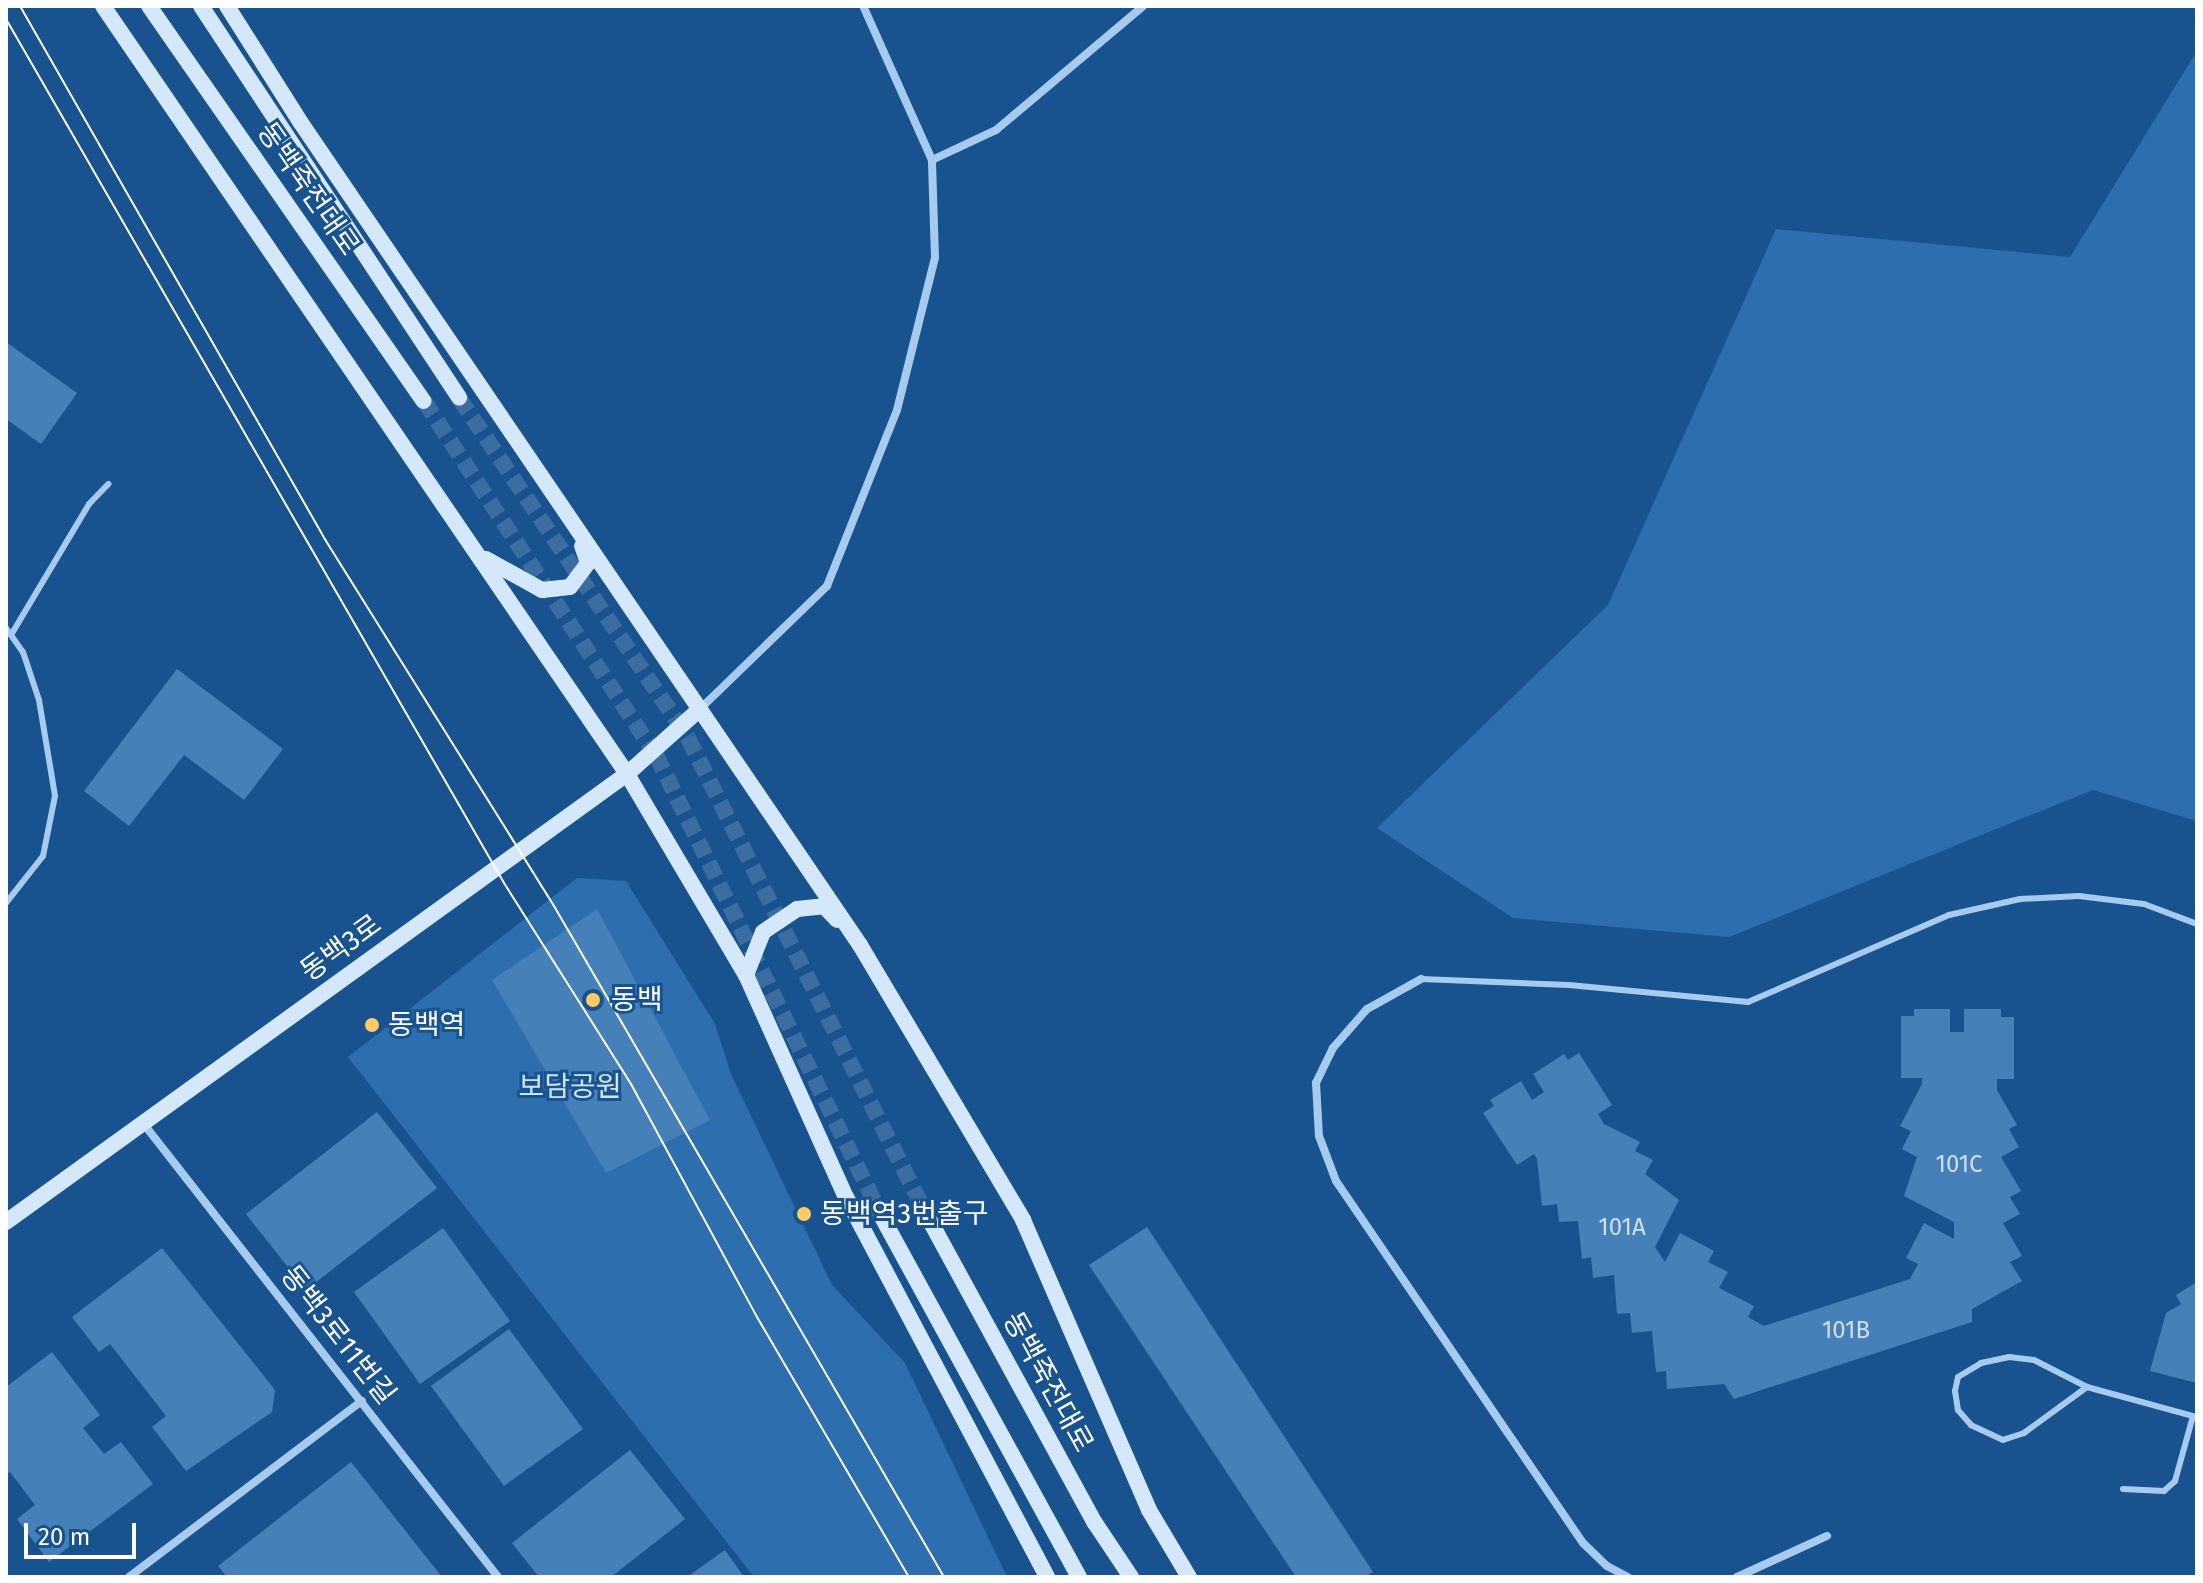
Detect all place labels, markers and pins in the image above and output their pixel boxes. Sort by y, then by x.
place label: 동백 [611,983,663,1017]
marker: 동백 [582,989,604,1011]
place label: 동백역 [388,1008,465,1042]
marker: 동백역 [363,1016,381,1034]
place label: 동백역3번출구 [820,1197,989,1231]
marker: 동백역3번출구 [795,1205,813,1223]

